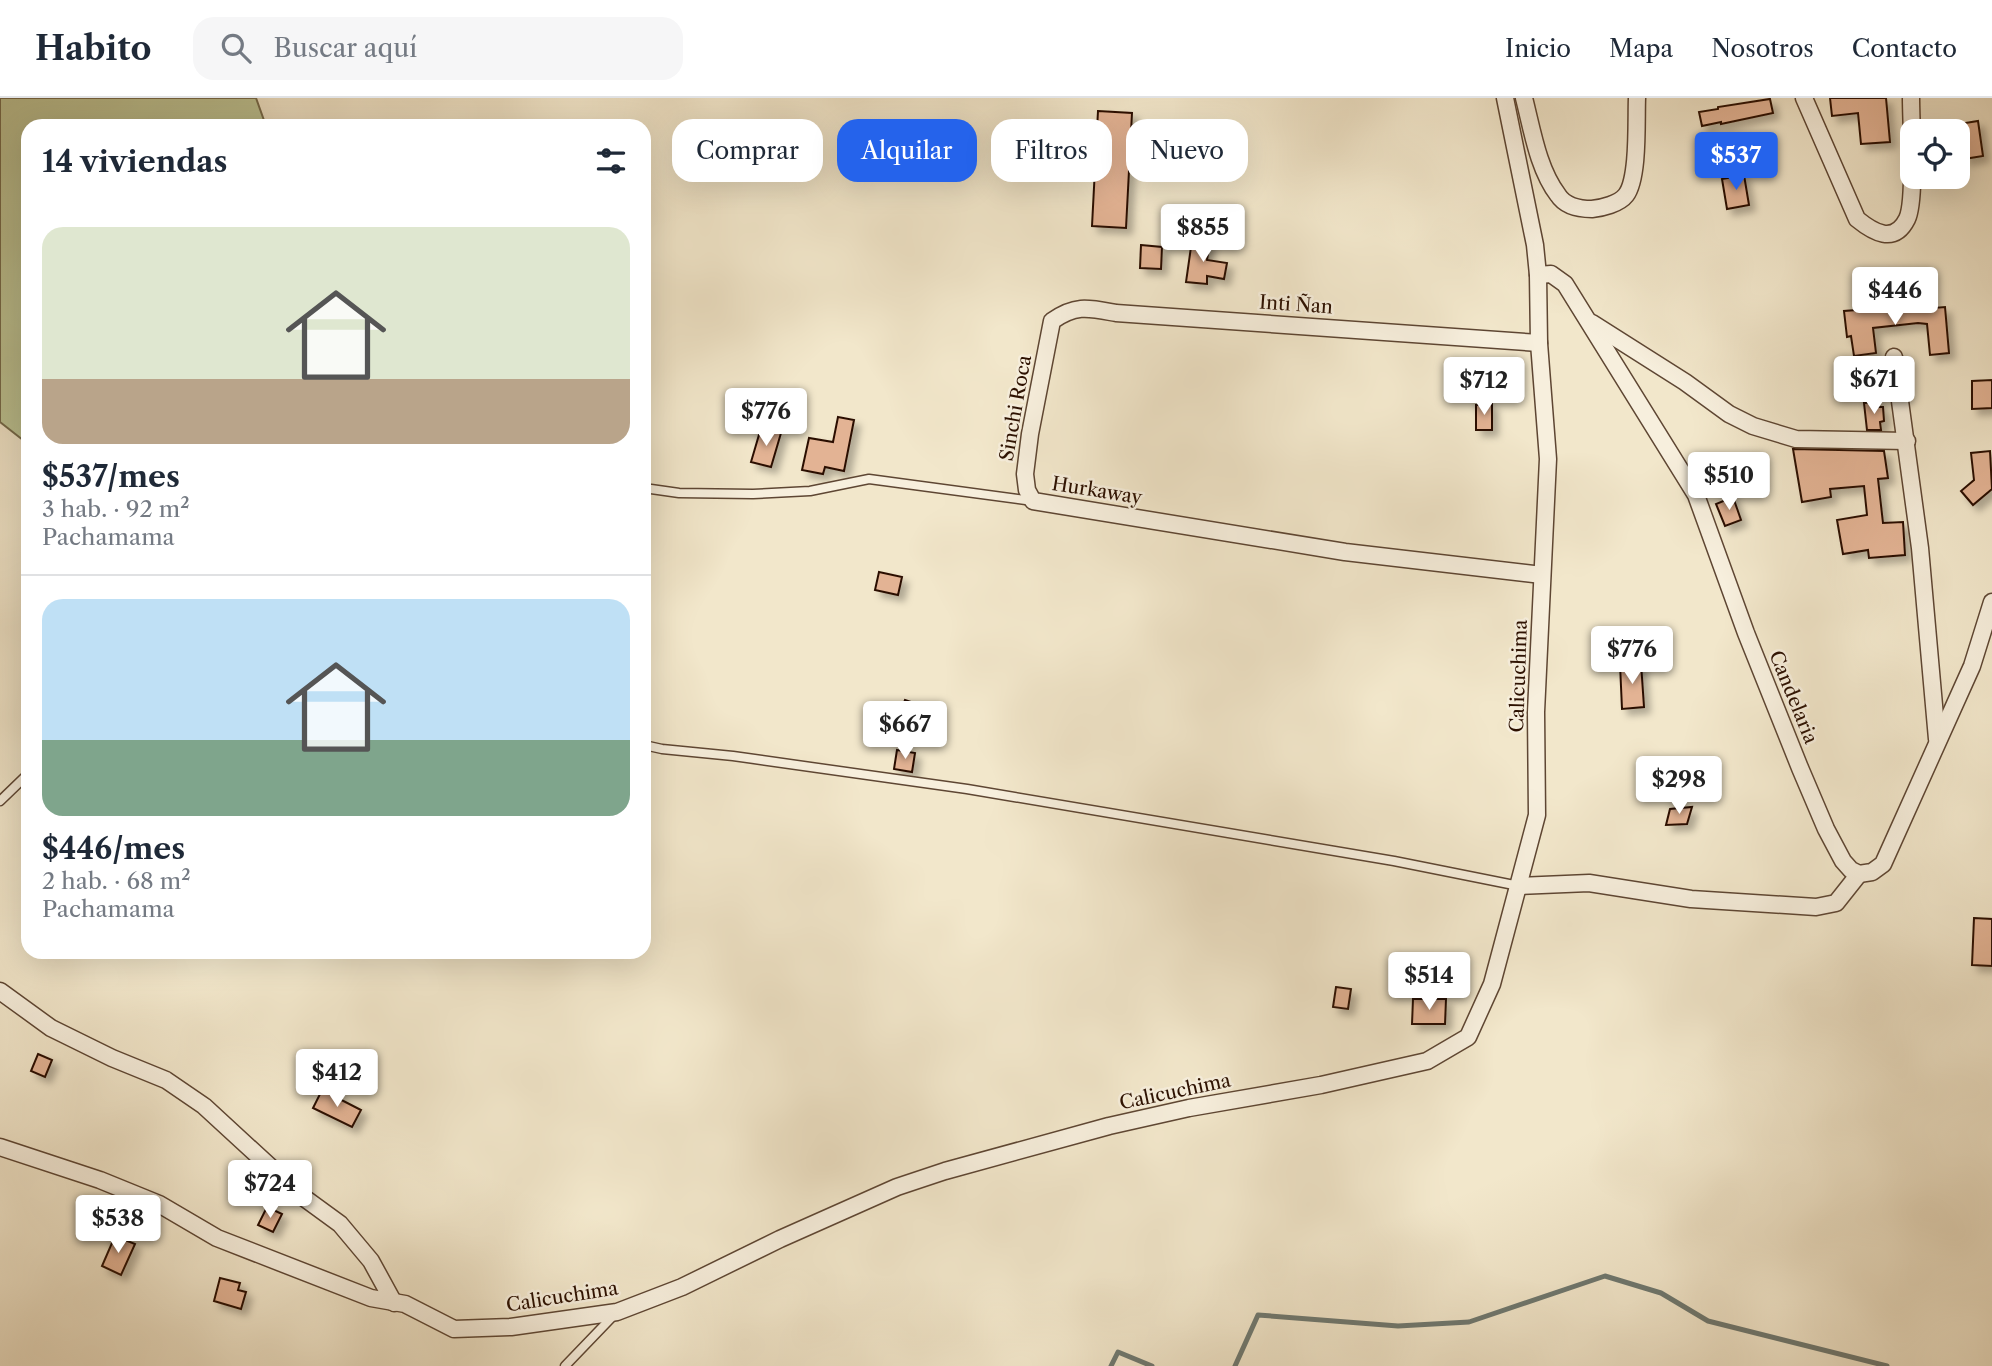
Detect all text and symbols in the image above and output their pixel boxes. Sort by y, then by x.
search box [193,17,683,80]
text: Habito [35,28,151,69]
icon: search [217,29,255,67]
text: Buscar aquí [273,32,417,64]
text: Inicio [1505,34,1571,63]
text: Mapa [1609,34,1673,63]
text: Nosotros [1711,34,1814,63]
text: Contacto [1852,34,1957,63]
chip: Comprar [672,119,823,182]
chip: Alquilar [837,119,977,182]
chip: Filtros [991,119,1112,182]
chip: Nuevo [1126,119,1248,182]
map controls [1900,119,1970,189]
button: locate [1900,119,1970,189]
pin: $537 [1695,132,1777,192]
text: $537 [1711,141,1761,169]
icon: filters [592,142,630,180]
text: 14 viviendas [42,143,228,180]
pin: $855 [1162,204,1244,264]
text: $855 [1177,213,1229,241]
pin: $446 [1854,268,1936,327]
icon: home [273,272,399,398]
text: $446 [1868,276,1922,304]
street label: Inti Ñan [1258,289,1334,319]
street label: Sinchi Roca [995,353,1036,463]
pin: $671 [1833,356,1915,416]
pin: $712 [1443,358,1525,417]
text: $671 [1850,365,1898,393]
text: $712 [1460,366,1508,394]
pin: $776 [725,388,807,448]
text: $776 [741,397,791,425]
pin: $510 [1688,452,1770,512]
text: $537/mes [42,458,180,495]
text: $510 [1704,461,1754,489]
street label: Hurkaway [1050,472,1144,509]
text: 3 hab. · 92 m² [42,495,190,523]
text: Pachamama [42,523,175,551]
street label: Calicuchima [1505,619,1532,733]
pin: $776 [1591,626,1673,686]
text: $776 [1607,635,1657,663]
icon: home [273,644,399,770]
street label: Candelaria [1764,647,1823,747]
pin: $667 [864,702,946,761]
text: $667 [879,710,931,738]
pin: $298 [1638,756,1720,816]
text: $298 [1652,765,1706,793]
text: $446/mes [42,830,185,867]
text: 2 hab. · 68 m² [42,867,191,895]
text: Pachamama [42,895,175,923]
pin: $514 [1388,953,1470,1012]
text: $514 [1404,961,1454,989]
pin: $412 [296,1049,378,1109]
text: $412 [312,1058,362,1086]
street label: Calicuchima [1117,1068,1233,1115]
pin: $724 [229,1160,311,1220]
text: $724 [244,1169,296,1197]
pin: $538 [77,1196,159,1255]
text: $538 [92,1204,144,1232]
street label: Calicuchima [504,1276,620,1317]

